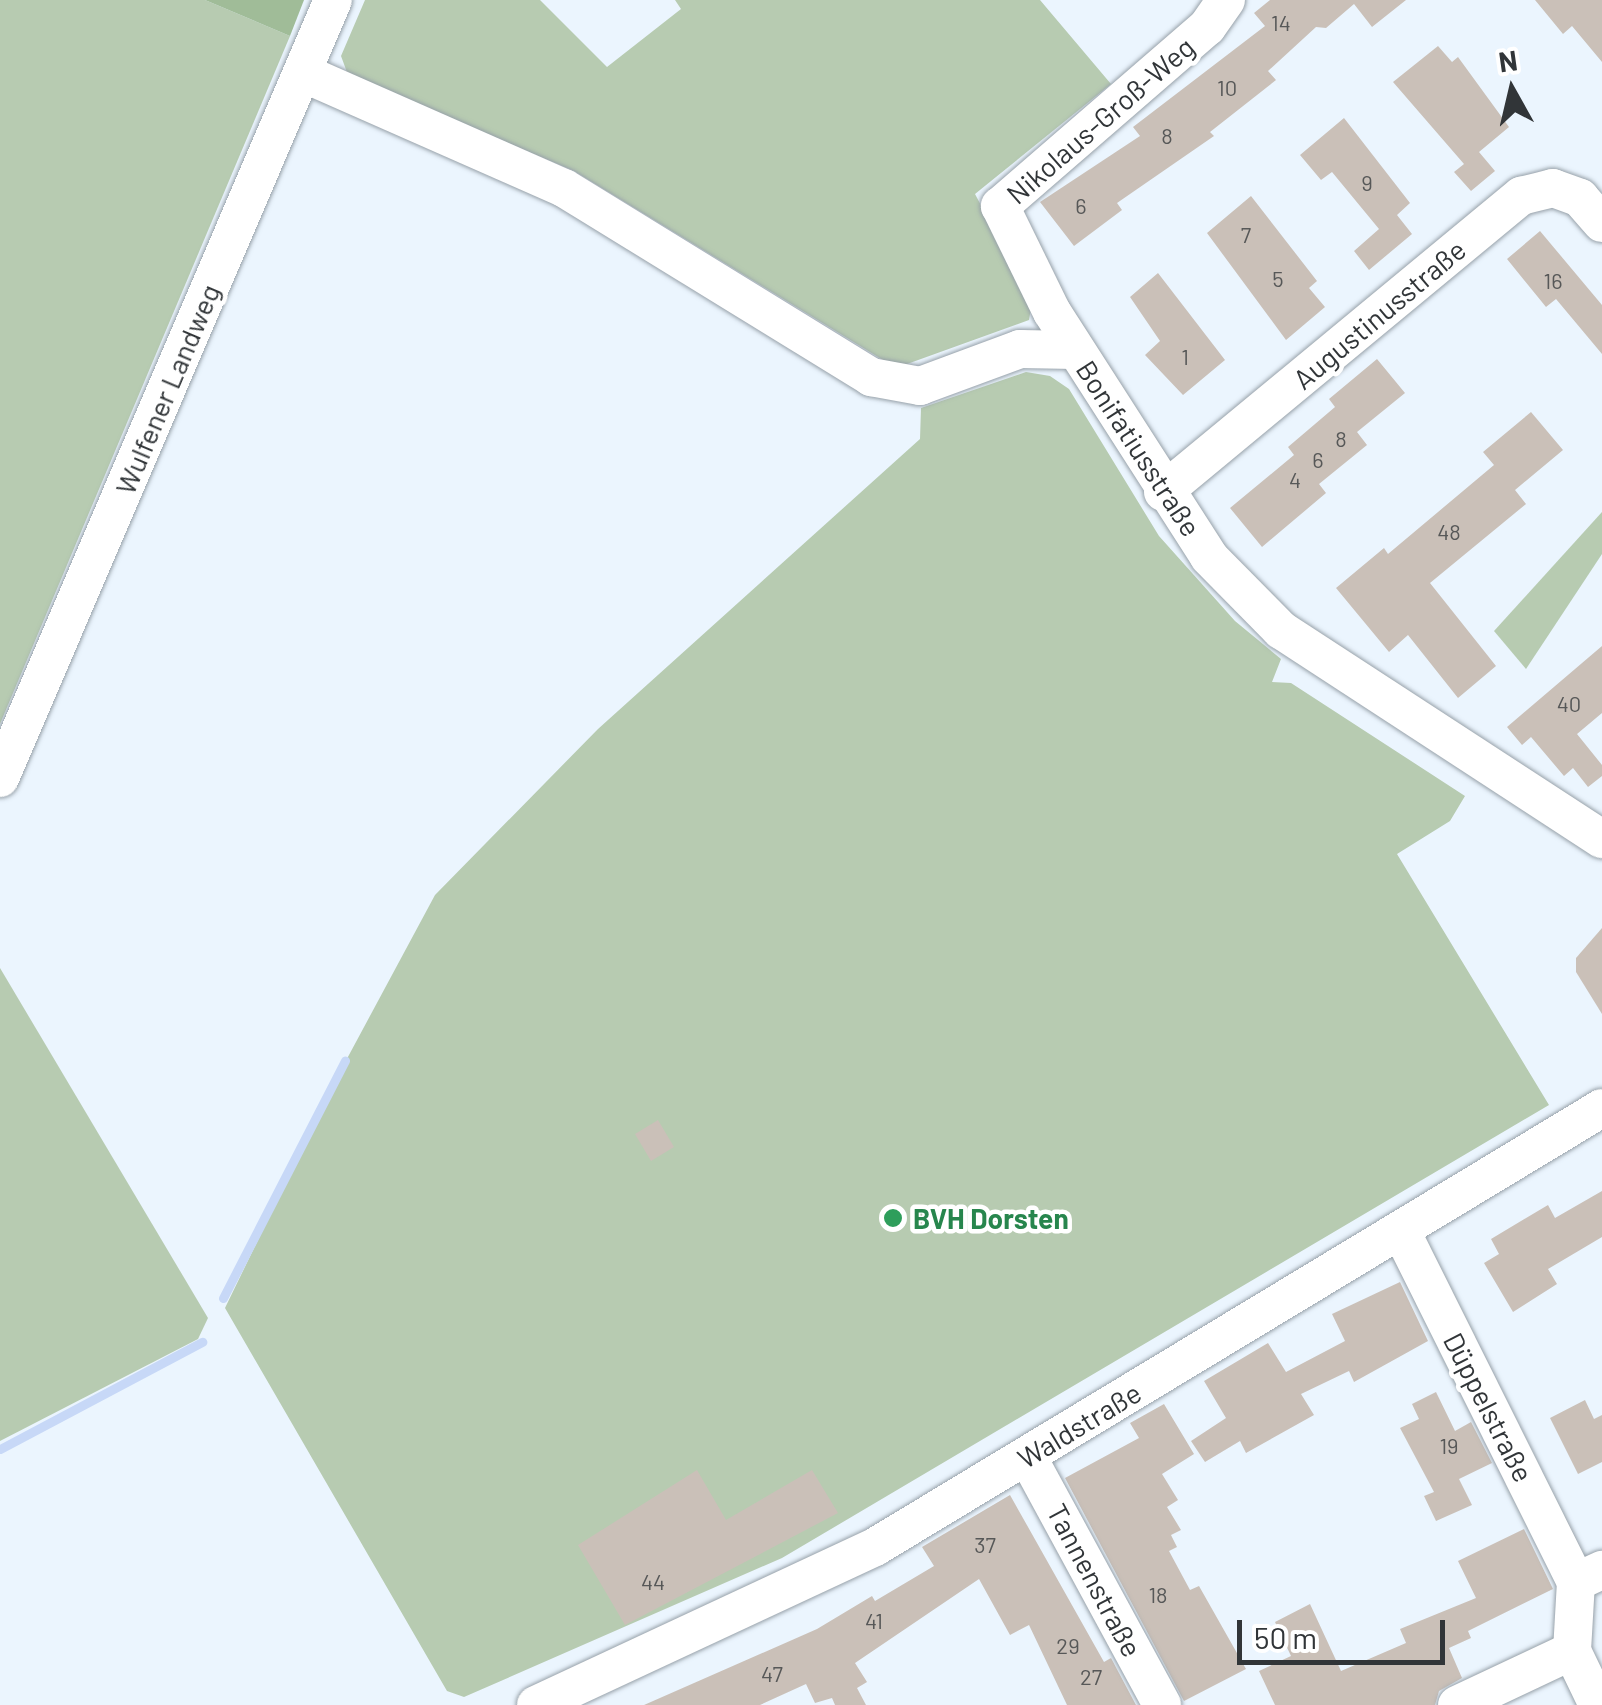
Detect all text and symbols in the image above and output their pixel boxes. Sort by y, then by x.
house number: 14 [1271,10,1291,36]
street label: Nikolaus-Groß-Weg [999,29,1201,211]
north arrow [1462,40,1562,140]
text: N [1496,42,1519,78]
house number: 10 [1217,75,1237,101]
house number: 8 [1161,123,1173,149]
house number: 9 [1361,170,1373,196]
house number: 6 [1075,193,1087,219]
house number: 7 [1241,222,1251,248]
street label: Augustinusstraße [1286,232,1472,396]
house number: 5 [1272,266,1284,292]
house number: 16 [1543,268,1563,294]
street label: Wulfener Landweg [108,279,226,499]
house number: 1 [1181,344,1189,370]
street label: Bonifatiusstraße [1070,354,1208,542]
house number: 8 [1335,426,1347,452]
house number: 6 [1312,447,1324,473]
house number: 4 [1289,467,1301,493]
house number: 48 [1437,519,1461,545]
house number: 40 [1557,691,1581,717]
place label: BVH Dorsten [913,1201,1069,1235]
marker: BVH Dorsten [882,1207,904,1229]
street label: Düppelstraße [1437,1327,1541,1487]
street label: Waldstraße [1011,1375,1147,1475]
house number: 19 [1439,1433,1459,1459]
street label: Tannenstraße [1041,1498,1149,1662]
house number: 37 [974,1532,996,1558]
house number: 44 [641,1569,665,1595]
house number: 18 [1148,1582,1168,1608]
scale bar [1242,1600,1450,1662]
house number: 41 [865,1608,883,1634]
text: 50 m [1254,1619,1317,1655]
house number: 29 [1056,1633,1080,1659]
house number: 47 [761,1661,783,1687]
house number: 27 [1080,1664,1102,1690]

